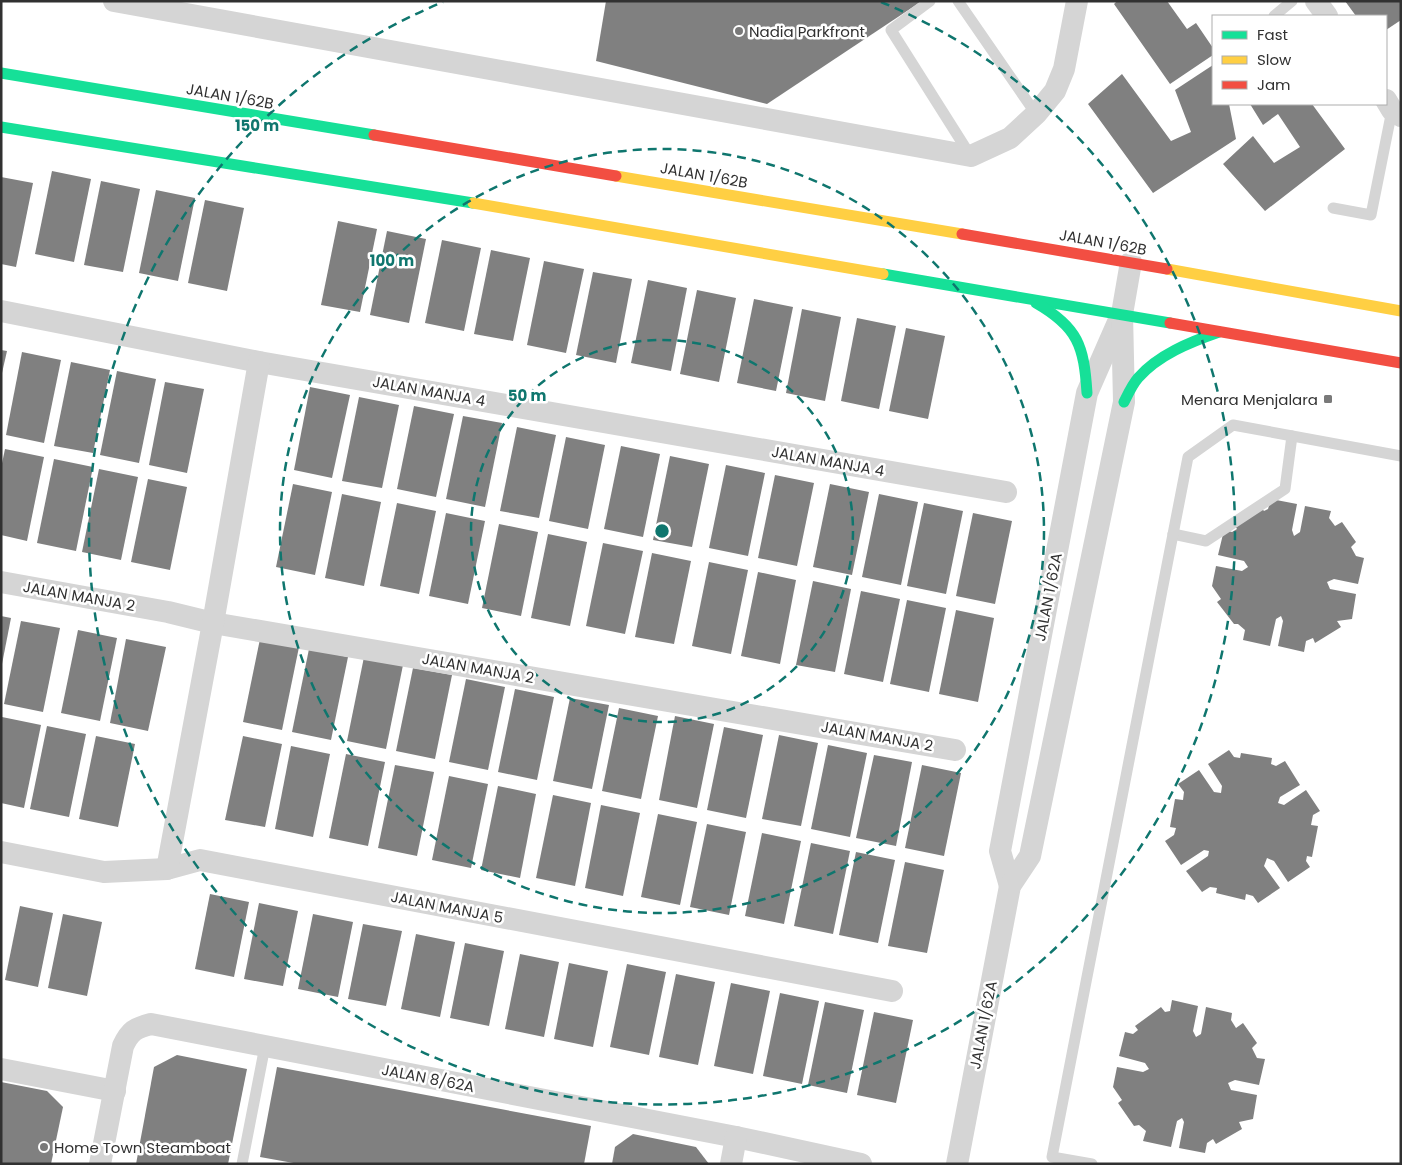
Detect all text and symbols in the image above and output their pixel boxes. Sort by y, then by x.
legend [1212,15,1387,105]
place label: Nadia Parkfront [749,21,865,42]
text: Fast [1257,24,1288,45]
marker: Nadia Parkfront [733,25,745,37]
text: Slow [1257,49,1292,70]
text: Jam [1257,74,1291,95]
street label: JALAN 1/62B [185,78,275,114]
text: 150 m [235,115,279,136]
street label: JALAN 1/62B [659,157,749,193]
street label: JALAN 1/62B [1058,224,1148,260]
text: 100 m [370,250,414,271]
street label: JALAN MANJA 4 [371,371,487,411]
text: 50 m [508,385,546,406]
place label: Menara Menjalara [1181,389,1318,410]
marker: Menara Menjalara [1322,393,1334,405]
street label: JALAN MANJA 4 [770,441,886,481]
centre of rings [653,522,671,540]
street label: JALAN 1/62A [1029,551,1067,643]
street label: JALAN MANJA 2 [21,576,137,616]
street label: JALAN MANJA 2 [420,648,536,688]
street label: JALAN MANJA 2 [819,716,935,756]
street label: JALAN MANJA 5 [389,886,505,928]
street label: JALAN 1/62A [964,979,1002,1071]
street label: JALAN 8/62A [380,1059,476,1097]
place label: Home Town Steamboat [54,1137,231,1158]
marker: Home Town Steamboat [38,1141,50,1153]

